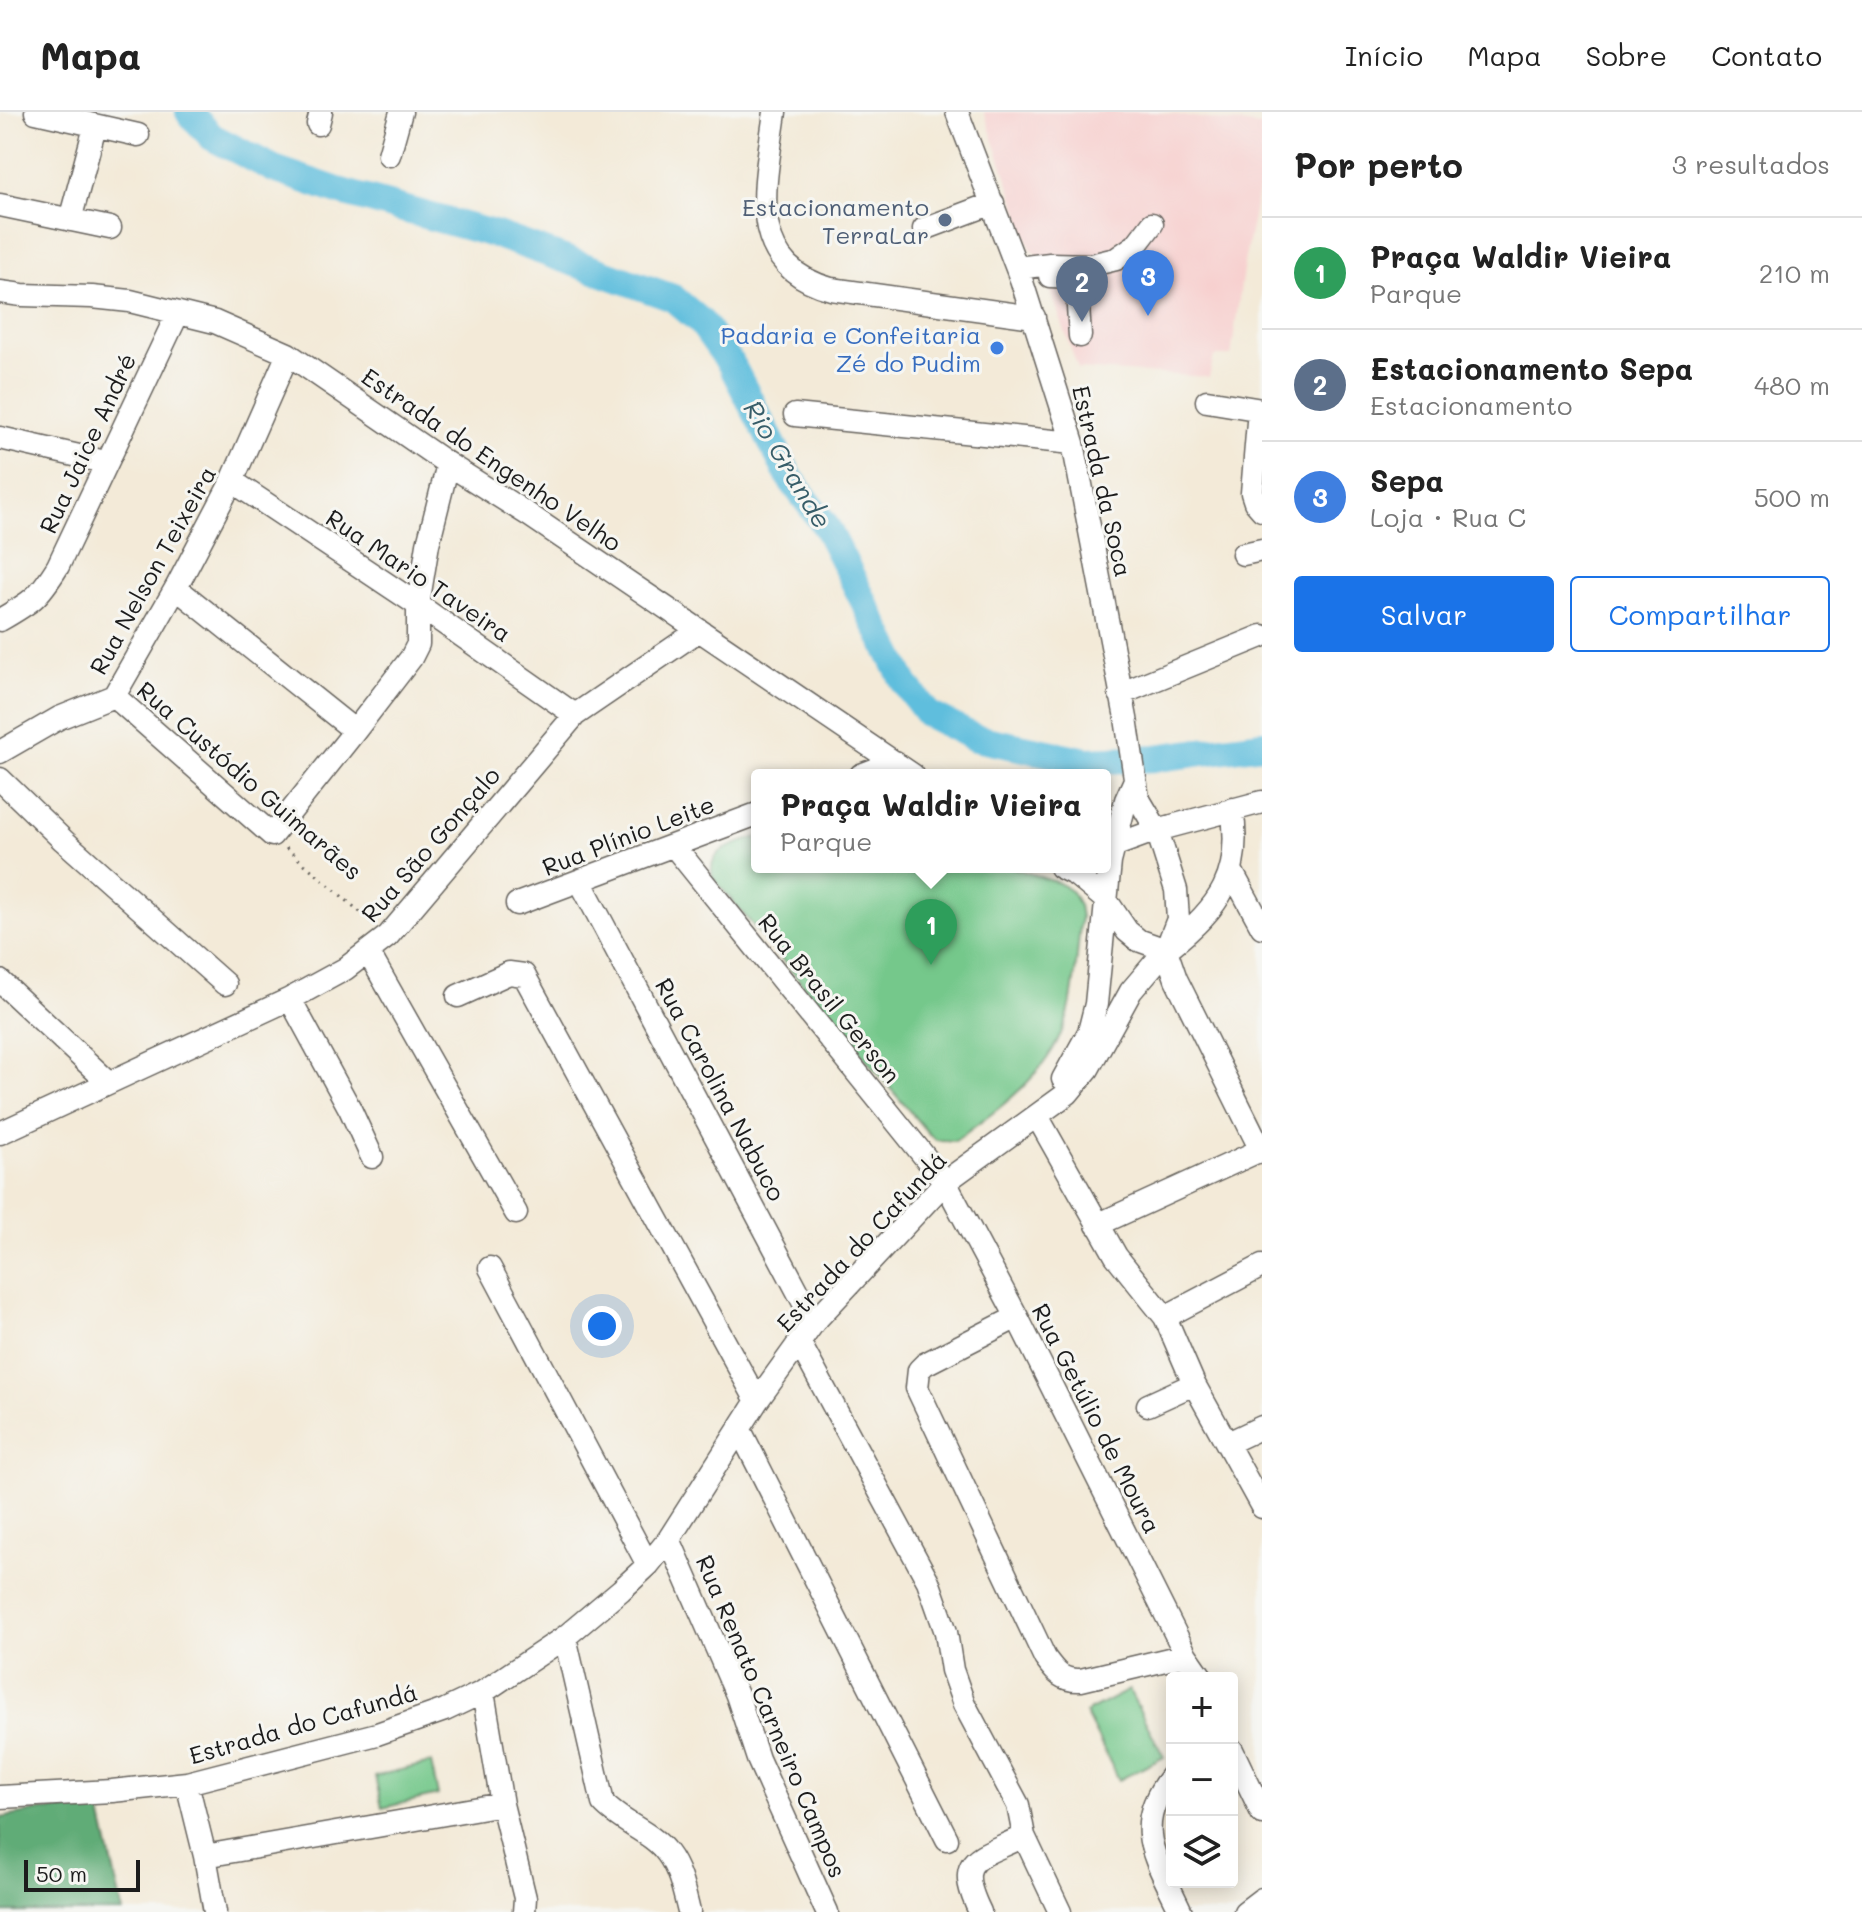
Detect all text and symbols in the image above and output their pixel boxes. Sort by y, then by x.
text: Mapa [40,30,141,80]
text: Início [1345,37,1423,73]
text: Mapa [1467,37,1542,73]
text: Sobre [1586,37,1667,73]
text: Contato [1711,37,1822,73]
text: Por perto [1294,142,1463,187]
text: 3 resultados [1672,147,1830,181]
place label: Estacionamento TerraLar [742,191,929,250]
marker: Estacionamento TerraLar [936,211,954,229]
text: Praça Waldir Vieira [1370,236,1671,276]
pin: 3 [1122,250,1174,316]
pin: 2 [1056,256,1108,322]
text: 1 [1314,256,1326,290]
text: 210 m [1759,256,1830,290]
text: Parque [1370,276,1462,310]
place label: Padaria e Confeitaria Zé do Pudim [721,319,981,378]
marker: Padaria e Confeitaria Zé do Pudim [988,339,1006,357]
street label: Rua Jaice André [32,348,142,538]
text: Estacionamento Sepa [1370,348,1693,388]
street label: Estrada do Engenho Velho [356,360,628,558]
text: 2 [1313,368,1327,402]
text: 480 m [1754,368,1830,402]
street label: Estrada da Soca [1066,382,1140,580]
text: Estacionamento [1370,388,1573,422]
water label: Rio Grande [736,394,840,534]
street label: Rua Nelson Teixeira [82,460,222,680]
text: Sepa [1370,460,1444,500]
text: 3 [1312,480,1328,514]
text: 500 m [1754,480,1830,514]
text: Loja · Rua C [1370,500,1526,534]
street label: Rua Mario Taveira [320,502,518,648]
button: Salvar [1294,576,1554,652]
button: Compartilhar [1570,576,1830,652]
street label: Rua Custódio Guimarães [131,674,369,886]
street label: Rua São Gonçalo [354,760,506,928]
popup [751,769,1111,873]
text: Praça Waldir Vieira [780,784,1082,824]
street label: Rua Plínio Leite [537,788,719,882]
text: Parque [780,824,872,858]
pin: 1 [905,899,957,965]
street label: Rua Brasil Gerson [752,907,908,1089]
street label: Rua Carolina Nabuco [649,972,793,1206]
street label: Estrada do Cafundá [769,1144,953,1338]
street label: Rua Getúlio de Moura [1026,1298,1168,1538]
your location [582,1306,622,1346]
street label: Rua Renato Carneiro Campos [690,1550,854,1882]
map controls [1166,1672,1238,1888]
button: + [1166,1672,1238,1744]
street label: Estrada do Cafundá [185,1676,421,1770]
button: − [1166,1744,1238,1816]
button: layers [1166,1816,1238,1888]
scale bar [24,1856,140,1892]
text: 50 m [36,1859,87,1888]

